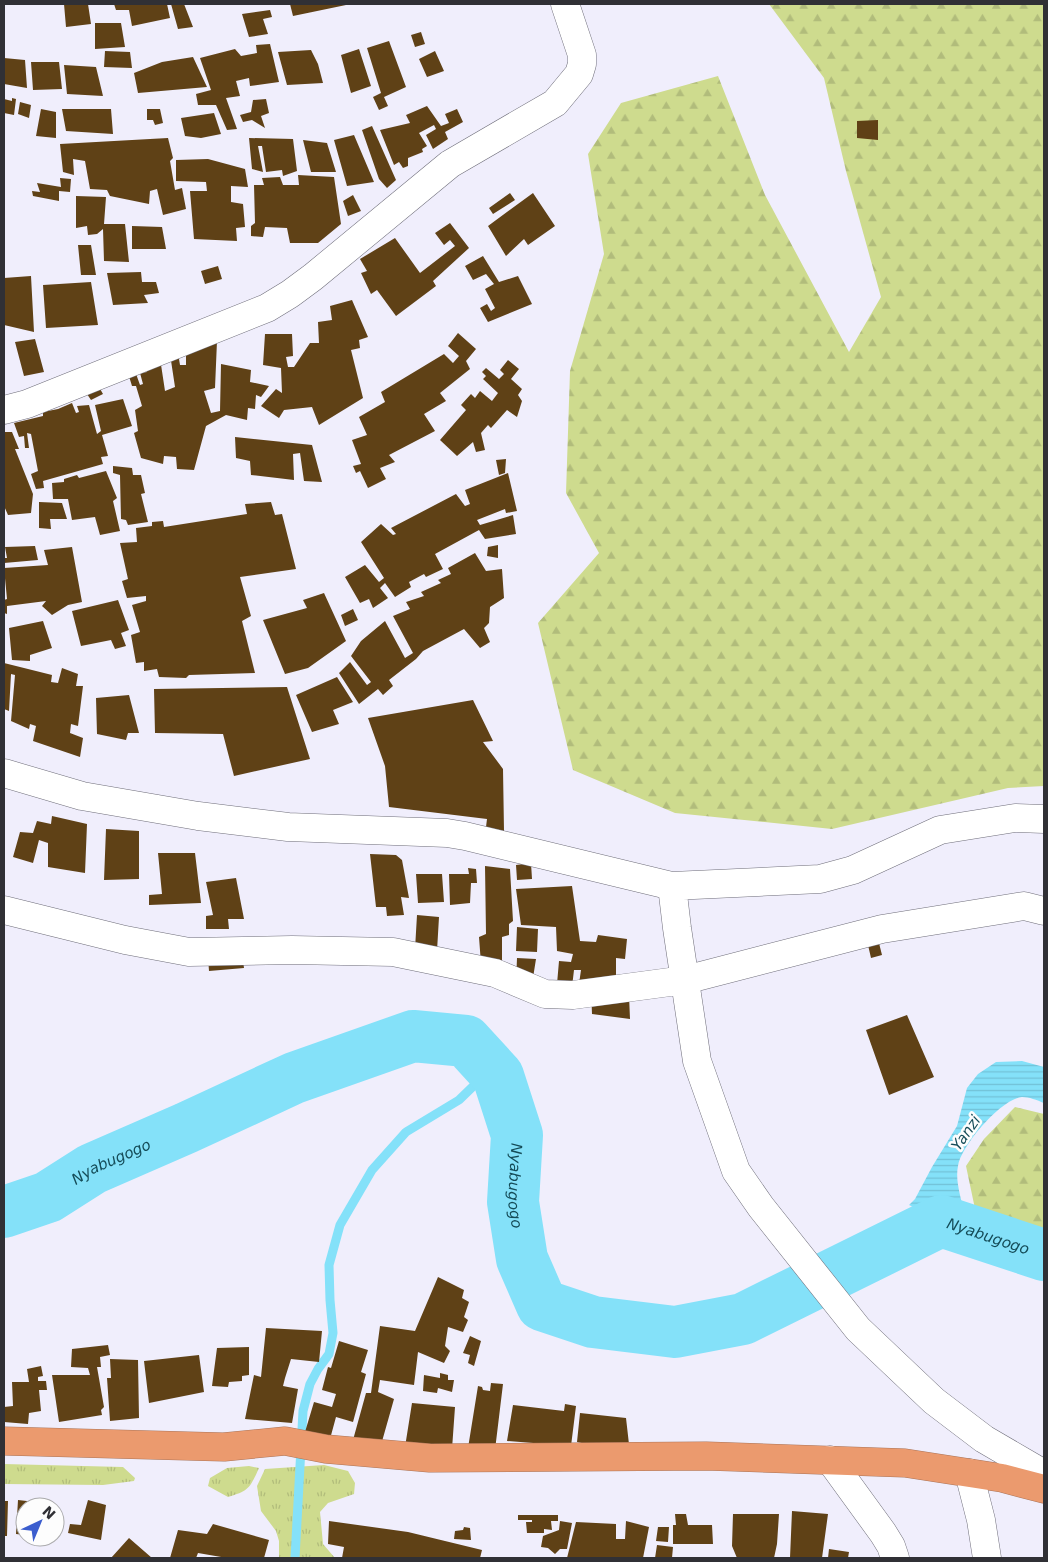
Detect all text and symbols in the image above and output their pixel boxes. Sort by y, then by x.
water label: Yanzi [948,1111,985,1154]
water label: Nyabugogo [68,1135,154,1189]
water label: Nyabugogo [504,1143,526,1230]
water label: Nyabugogo [944,1215,1032,1258]
north arrow [15,1497,65,1547]
text: N [39,1503,59,1522]

